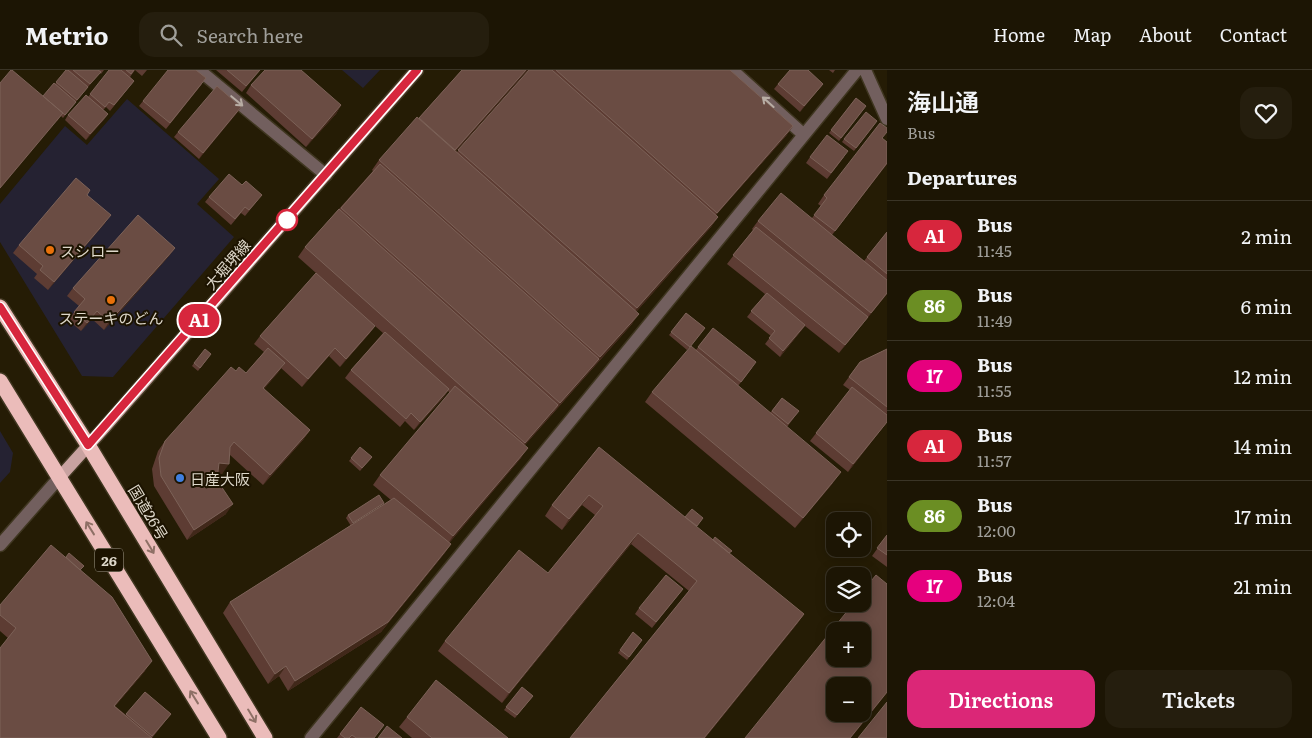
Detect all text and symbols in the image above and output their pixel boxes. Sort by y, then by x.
search box [139,12,489,57]
text: Metrio [25,17,109,52]
icon: search [157,21,185,49]
text: Search here [197,21,303,49]
text: Home [993,21,1045,48]
text: Map [1073,21,1111,48]
text: About [1139,21,1192,48]
text: Contact [1220,21,1287,48]
text: 海山通 [907,83,979,118]
button: heart [1240,87,1292,139]
one-way arrow [230,96,243,107]
one-way arrow [762,97,775,108]
text: Bus [907,120,935,144]
text: Departures [907,163,1017,191]
unlabelled marker [276,209,298,231]
text: Bus [977,210,1012,238]
text: A1 [924,222,945,249]
text: 2 min [1241,222,1292,250]
street label: 大堀堺線 [199,234,255,294]
text: 11:45 [977,238,1012,262]
place label: スシロー [60,239,120,262]
marker: スシロー [44,244,56,256]
text: Bus [977,280,1012,308]
text: 86 [924,292,945,319]
text: 6 min [1241,292,1292,320]
marker: ステーキのどん [105,294,117,306]
line badge: A1 [176,304,222,336]
place label: ステーキのどん [58,306,164,329]
text: A1 [188,306,210,333]
text: 11:49 [977,308,1012,332]
text: Bus [977,350,1012,378]
text: 17 [926,362,943,389]
text: 12 min [1233,362,1292,390]
text: 11:55 [977,378,1012,402]
text: Bus [977,420,1012,448]
text: A1 [924,432,945,459]
text: 14 min [1233,432,1292,460]
text: 11:57 [977,448,1012,472]
place label: 日産大阪 [190,467,250,490]
marker: 日産大阪 [174,472,186,484]
street label: 国道26号 [124,480,174,544]
text: Bus [977,490,1012,518]
text: 86 [924,502,945,529]
text: 17 min [1234,502,1292,530]
map controls [826,512,871,722]
button: locate [826,512,871,557]
text: 12:00 [977,518,1015,542]
one-way arrow [85,522,95,536]
one-way arrow [145,540,155,554]
road number: 26 [95,548,123,572]
text: Bus [977,560,1012,588]
button: layers [826,567,871,612]
text: 17 [926,572,943,599]
text: 21 min [1233,572,1292,600]
text: 12:04 [977,588,1015,612]
button: + [826,622,871,667]
button: Directions [907,670,1095,728]
button: Tickets [1105,670,1292,728]
button: − [826,677,871,722]
one-way arrow [188,690,198,704]
one-way arrow [247,709,257,723]

